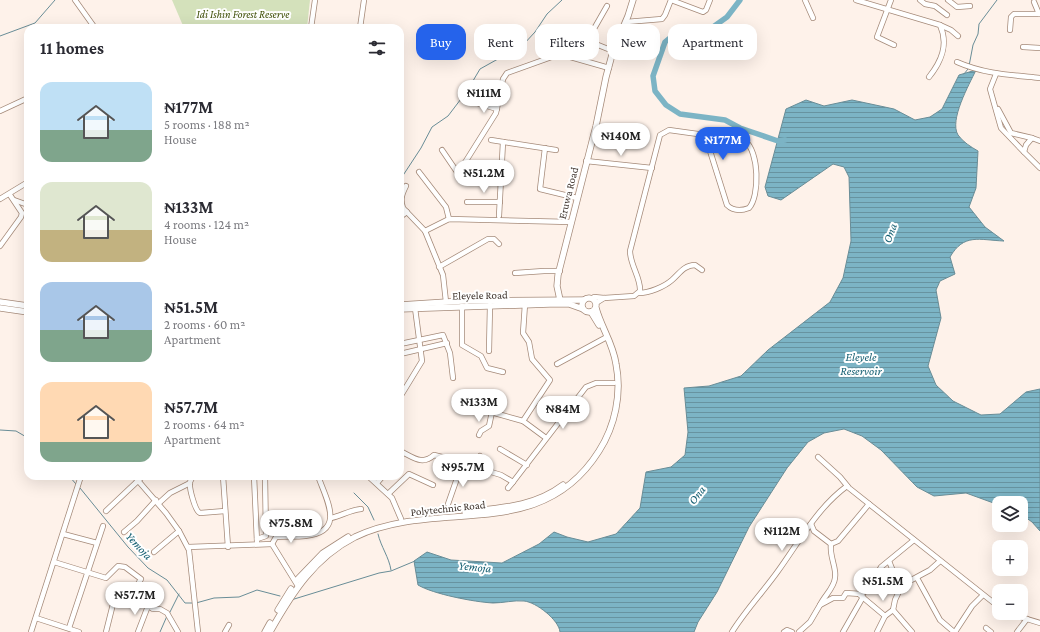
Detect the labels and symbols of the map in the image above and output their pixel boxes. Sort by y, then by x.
park label: Idi Ishin Forest Reserve [196,8,290,20]
pin: ₦111M [456,80,512,114]
pin: ₦140M [593,123,649,157]
pin: ₦177M [695,127,751,161]
pin: ₦51.2M [451,160,517,194]
street label: Eruwa Road [556,166,580,220]
water label: Ona [880,221,900,245]
street label: Eleyele Road [452,289,508,302]
water label: Eleyele Reservoir [840,350,882,378]
pin: ₦133M [451,389,507,423]
pin: ₦84M [539,396,587,430]
pin: ₦95.7M [430,454,496,488]
water label: Ona [685,483,709,507]
street label: Polytechnic Road [410,498,486,519]
pin: ₦75.8M [258,510,324,544]
pin: ₦112M [754,518,810,552]
water label: Yemoja [123,529,156,563]
water label: Yemoja [458,558,492,576]
pin: ₦51.5M [850,568,916,602]
pin: ₦57.7M [102,582,168,616]

